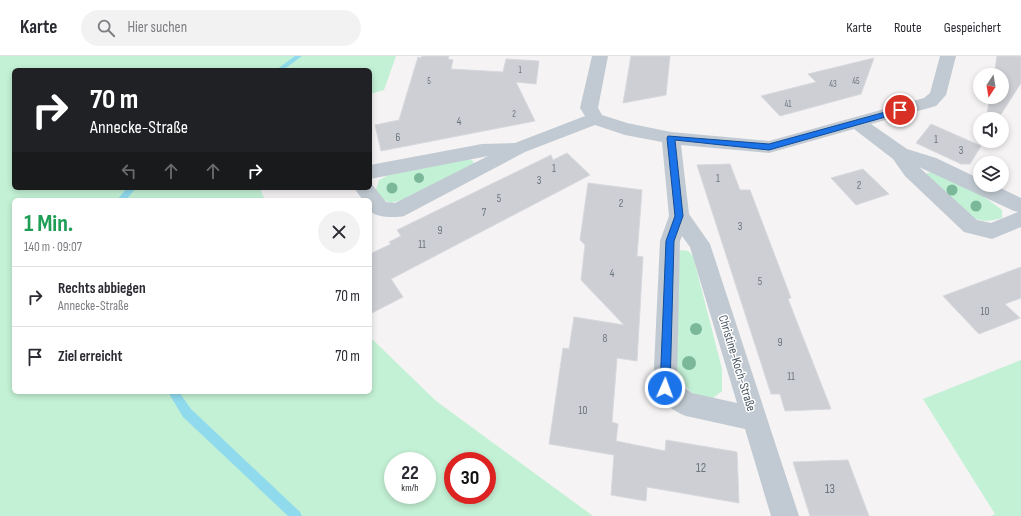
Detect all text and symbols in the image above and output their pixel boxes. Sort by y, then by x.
search box [81,10,361,46]
text: Karte [20,16,57,39]
icon: search [95,17,117,39]
text: Hier suchen [127,18,187,37]
text: Karte [846,19,872,36]
text: Route [894,19,922,36]
text: Gespeichert [944,19,1001,36]
house number: 1 [518,65,522,76]
north arrow [973,68,1009,104]
map controls [973,68,1009,192]
house number: 5 [427,76,431,87]
house number: 45 [852,76,860,87]
house number: 43 [829,79,837,90]
text: 70 m [90,83,138,116]
icon: right [24,84,76,136]
pin [883,93,917,127]
house number: 41 [785,99,792,110]
icon: arrive [889,99,911,121]
house number: 2 [512,109,516,120]
button: sound [973,112,1009,148]
house number: 4 [457,115,462,128]
text: Annecke-Straße [90,117,188,138]
house number: 6 [396,131,401,144]
house number: 1 [934,133,938,146]
house number: 3 [959,144,964,157]
button: layers [973,156,1009,192]
icon: left [118,160,140,182]
icon: ahead [160,160,182,182]
icon: ahead [202,160,224,182]
icon: right [244,160,266,182]
house number: 1 [552,162,556,175]
house number: 1 [716,172,720,185]
house number: 3 [537,174,542,187]
house number: 2 [857,179,862,192]
house number: 5 [497,192,501,205]
house number: 2 [619,197,624,210]
house number: 7 [482,206,487,219]
text: 1 Min. [24,209,73,238]
button: close [318,211,360,253]
house number: 3 [738,220,743,233]
house number: 9 [438,224,443,237]
house number: 11 [418,238,426,251]
text: 140 m · 09:07 [24,239,82,255]
house number: 4 [610,267,615,280]
house number: 5 [758,275,762,288]
text: Rechts abbiegen [58,279,146,298]
icon: right [24,286,46,308]
text: 70 m [335,287,360,306]
text: Annecke-Straße [58,298,129,314]
house number: 10 [981,305,989,318]
street label: Christine-Koch-Straße [715,313,759,413]
house number: 8 [603,332,608,345]
house number: 9 [778,336,783,349]
icon: arrive [24,346,46,368]
text: Ziel erreicht [58,347,122,366]
text: 70 m [335,347,360,366]
position arrow [644,367,686,409]
house number: 11 [787,370,795,383]
house number: 10 [579,404,587,417]
speed limit sign: 30 [444,452,496,504]
house number: 12 [696,460,706,476]
text: 22 [401,461,419,485]
house number: 13 [825,481,835,497]
text: km/h [401,482,419,494]

